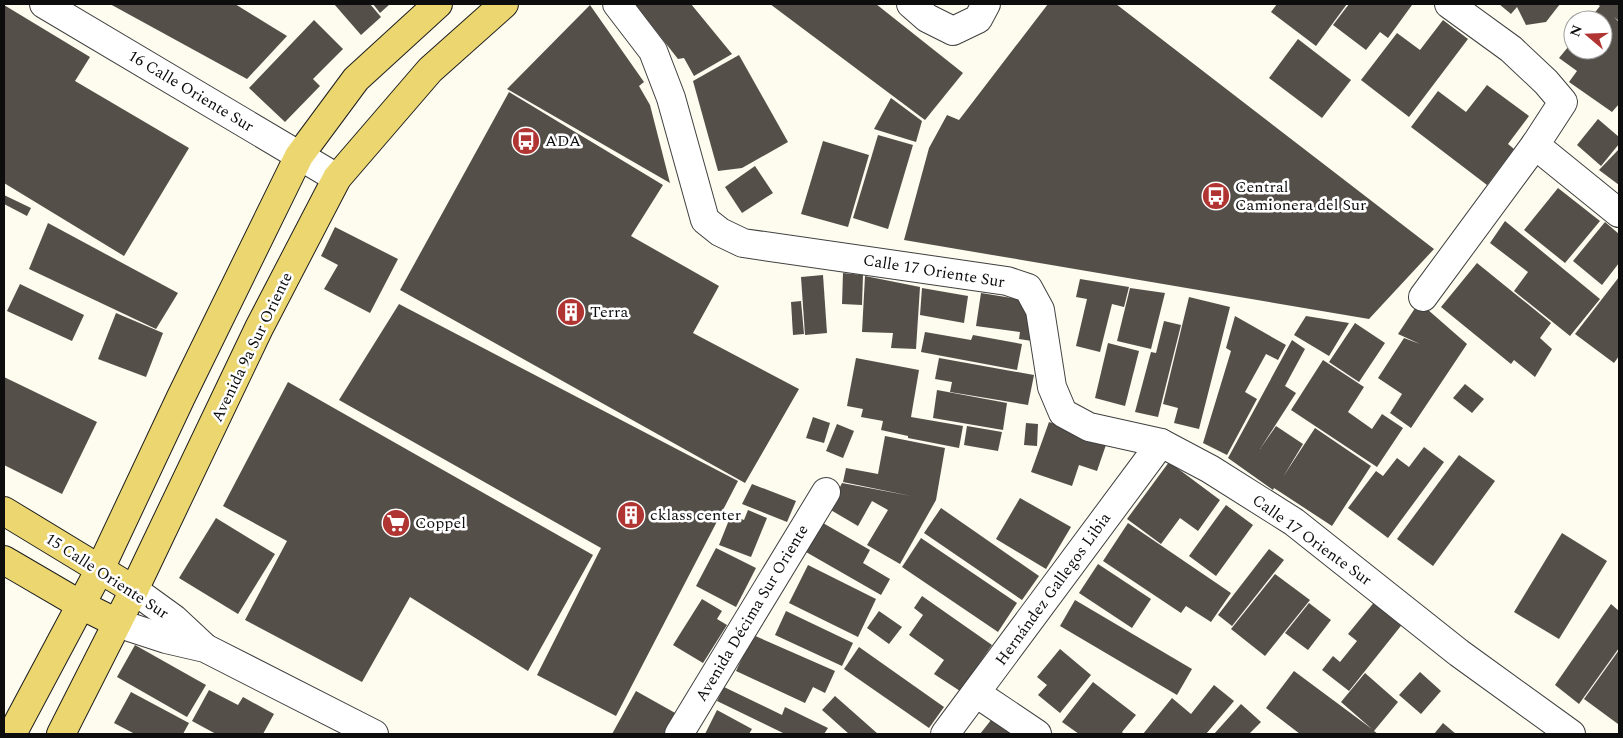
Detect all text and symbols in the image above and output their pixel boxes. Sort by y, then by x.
north arrow [1563,10,1613,60]
text: N [1564,22,1588,40]
street label: 16 Calle Oriente Sur [123,44,259,138]
bus stop icon: ADA [511,126,541,156]
place label: ADA [545,129,581,153]
place label: Central Camionera del Sur [1235,175,1366,217]
bus stop icon: Central Camionera del Sur [1201,181,1231,211]
street label: Calle 17 Oriente Sur [861,248,1007,294]
street label: Avenida 9a Sur Oriente [205,268,299,426]
building icon: Terra [556,297,586,327]
place label: Terra [590,300,629,324]
street label: Calle 17 Oriente Sur [1247,488,1377,592]
building icon: cklass center [616,500,646,530]
place label: cklass center [650,503,741,527]
street label: Hernández Gallegos Libia [989,507,1117,671]
supermarket icon: Coppel [381,508,411,538]
place label: Coppel [415,511,466,535]
street label: Avenida Décima Sur Oriente [690,520,814,706]
street label: 15 Calle Oriente Sur [40,527,174,625]

